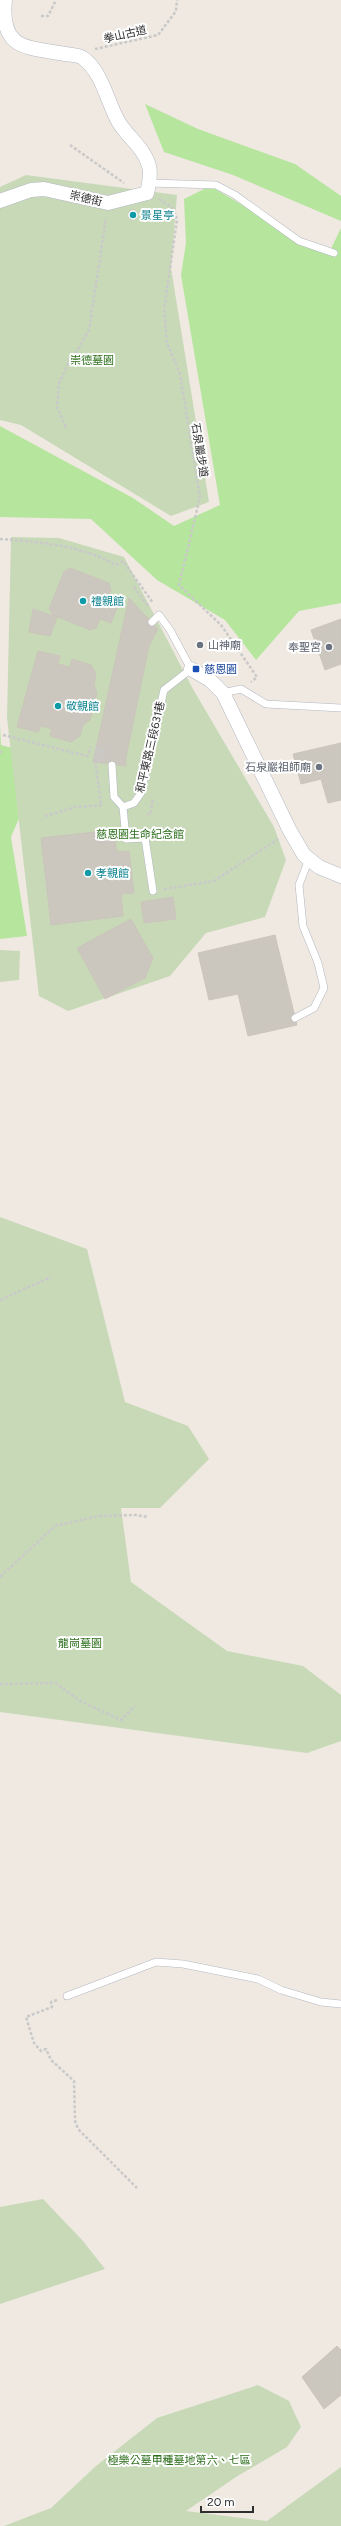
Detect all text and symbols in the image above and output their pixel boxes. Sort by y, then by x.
street label: 拳山古道 [102,23,148,46]
street label: 崇德街 [68,188,103,209]
place label: 景星亭 [141,209,174,222]
marker: 景星亭 [128,210,138,220]
park label: 崇德墓園 [70,354,114,367]
street label: 石泉巖步道 [189,422,210,478]
place label: 禮親館 [91,595,124,608]
marker: 禮親館 [78,596,88,606]
place label: 山神廟 [208,639,241,652]
marker: 山神廟 [195,640,205,650]
place label: 奉聖宮 [288,641,321,654]
marker: 奉聖宮 [324,642,334,652]
place label: 慈恩園 [204,663,237,676]
marker: 慈恩園 [191,664,201,674]
place label: 敬親館 [66,700,99,713]
street label: 和平東路三段631巷 [134,700,167,794]
marker: 敬親館 [53,701,63,711]
place label: 石泉巖祖師廟 [245,761,311,774]
marker: 石泉巖祖師廟 [314,762,324,772]
park label: 慈恩園生命紀念館 [96,828,184,841]
place label: 孝親館 [96,867,129,880]
marker: 孝親館 [83,868,93,878]
park label: 龍崗墓園 [58,1637,102,1650]
park label: 極樂公墓甲種墓地第六、七區 [108,2454,251,2467]
scale bar [201,2488,253,2514]
text: 20 m [207,2495,235,2509]

